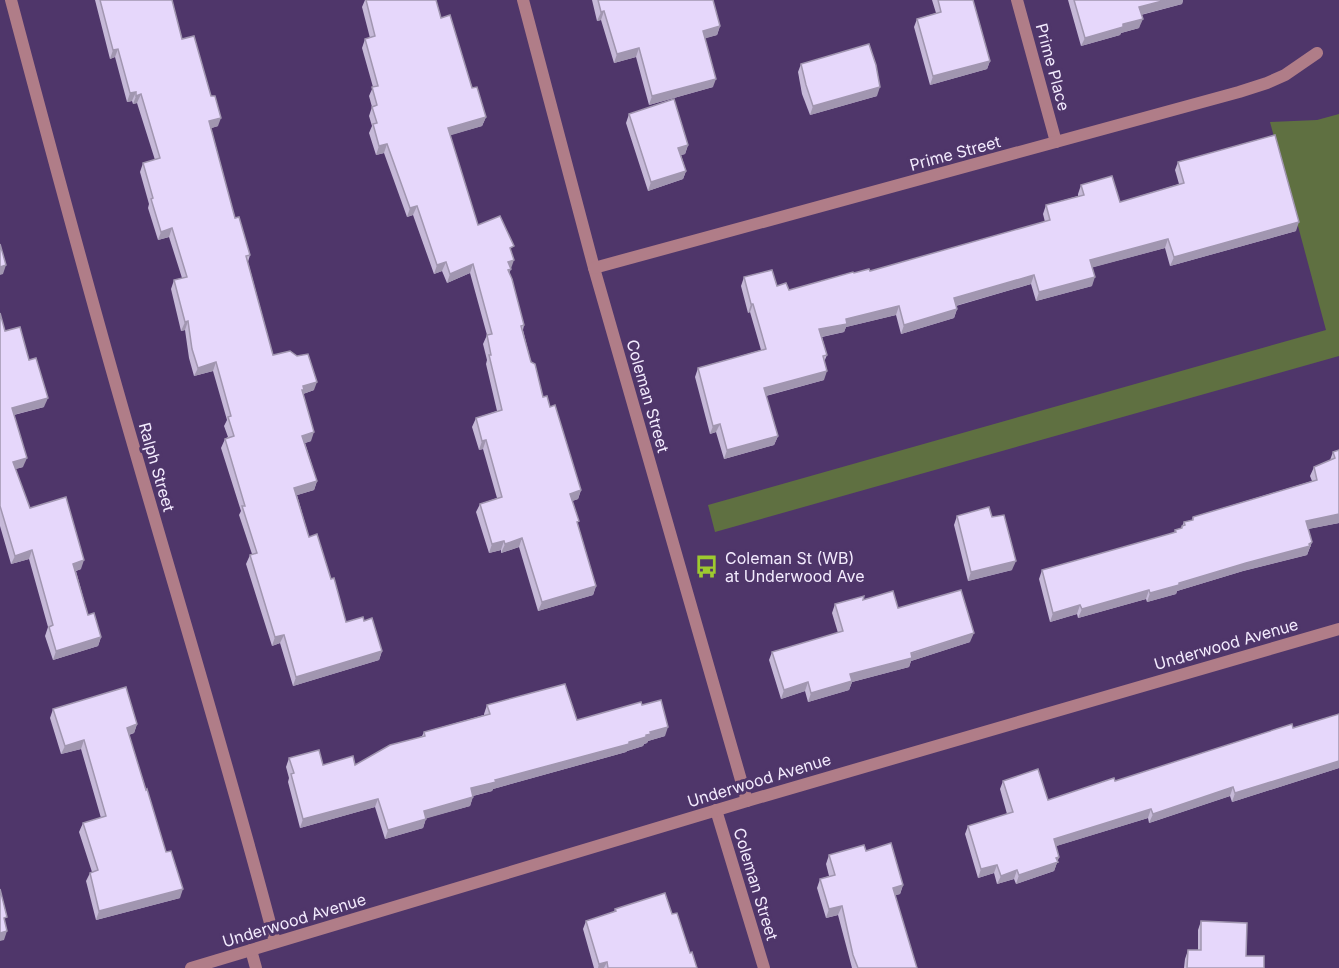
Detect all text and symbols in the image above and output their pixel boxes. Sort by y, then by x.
street label: Prime Place [1032,21,1074,113]
street label: Prime Street [907,131,1003,175]
street label: Coleman Street [622,337,674,455]
street label: Ralph Street [135,420,179,514]
place label: Coleman St (WB) at Underwood Ave [725,548,865,586]
bus stop icon: Coleman St (WB) at Underwood Ave [694,554,720,580]
street label: Underwood Avenue [1152,614,1300,674]
street label: Underwood Avenue [685,749,833,811]
street label: Coleman Street [729,825,783,943]
street label: Underwood Avenue [220,889,368,951]

